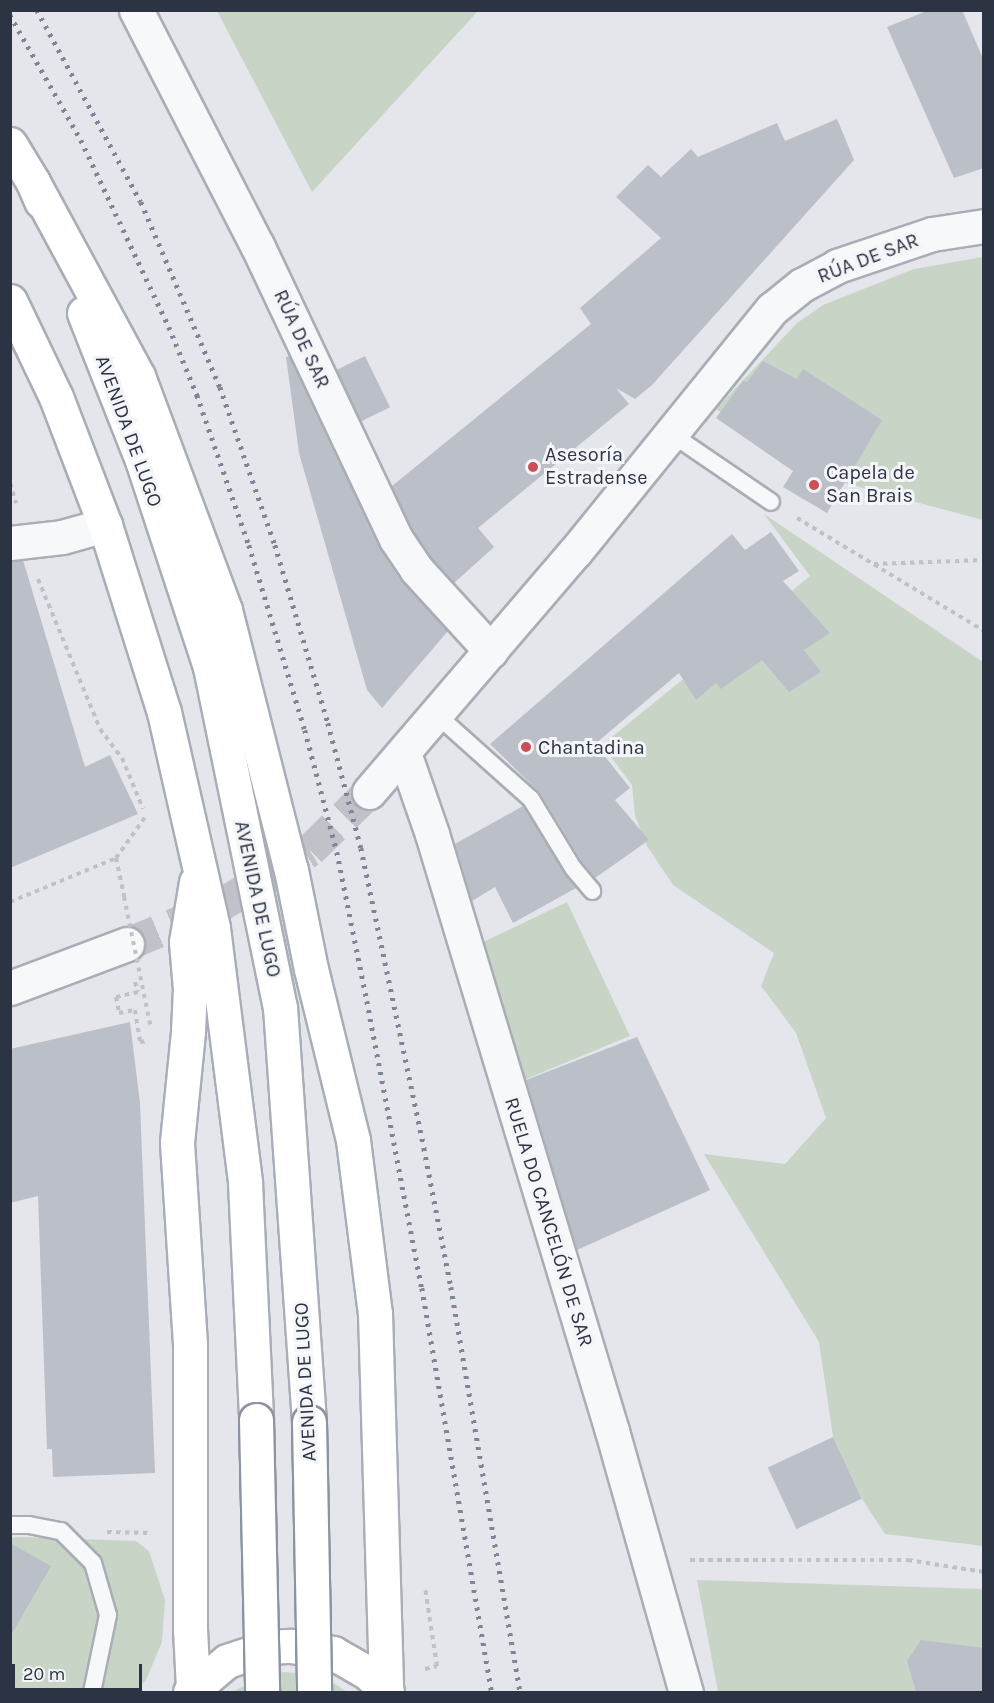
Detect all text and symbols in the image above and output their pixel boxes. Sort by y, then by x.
street label: RÚA DE SAR [814,228,922,288]
street label: RÚA DE SAR [269,286,335,392]
street label: AVENIDA DE LUGO [90,352,168,510]
place label: Asesoría Estradense [545,443,647,490]
marker: Asesoría Estradense [526,460,540,474]
place label: Capela de San Brais [826,461,915,508]
marker: Capela de San Brais [807,478,821,492]
place label: Chantadina [538,735,645,759]
marker: Chantadina [519,740,533,754]
street label: AVENIDA DE LUGO [230,818,286,980]
street label: RUELA DO CANCELÓN DE SAR [500,1094,598,1350]
street label: AVENIDA DE LUGO [289,1302,321,1462]
scale bar [15,1652,146,1690]
text: 20 m [23,1663,65,1685]

